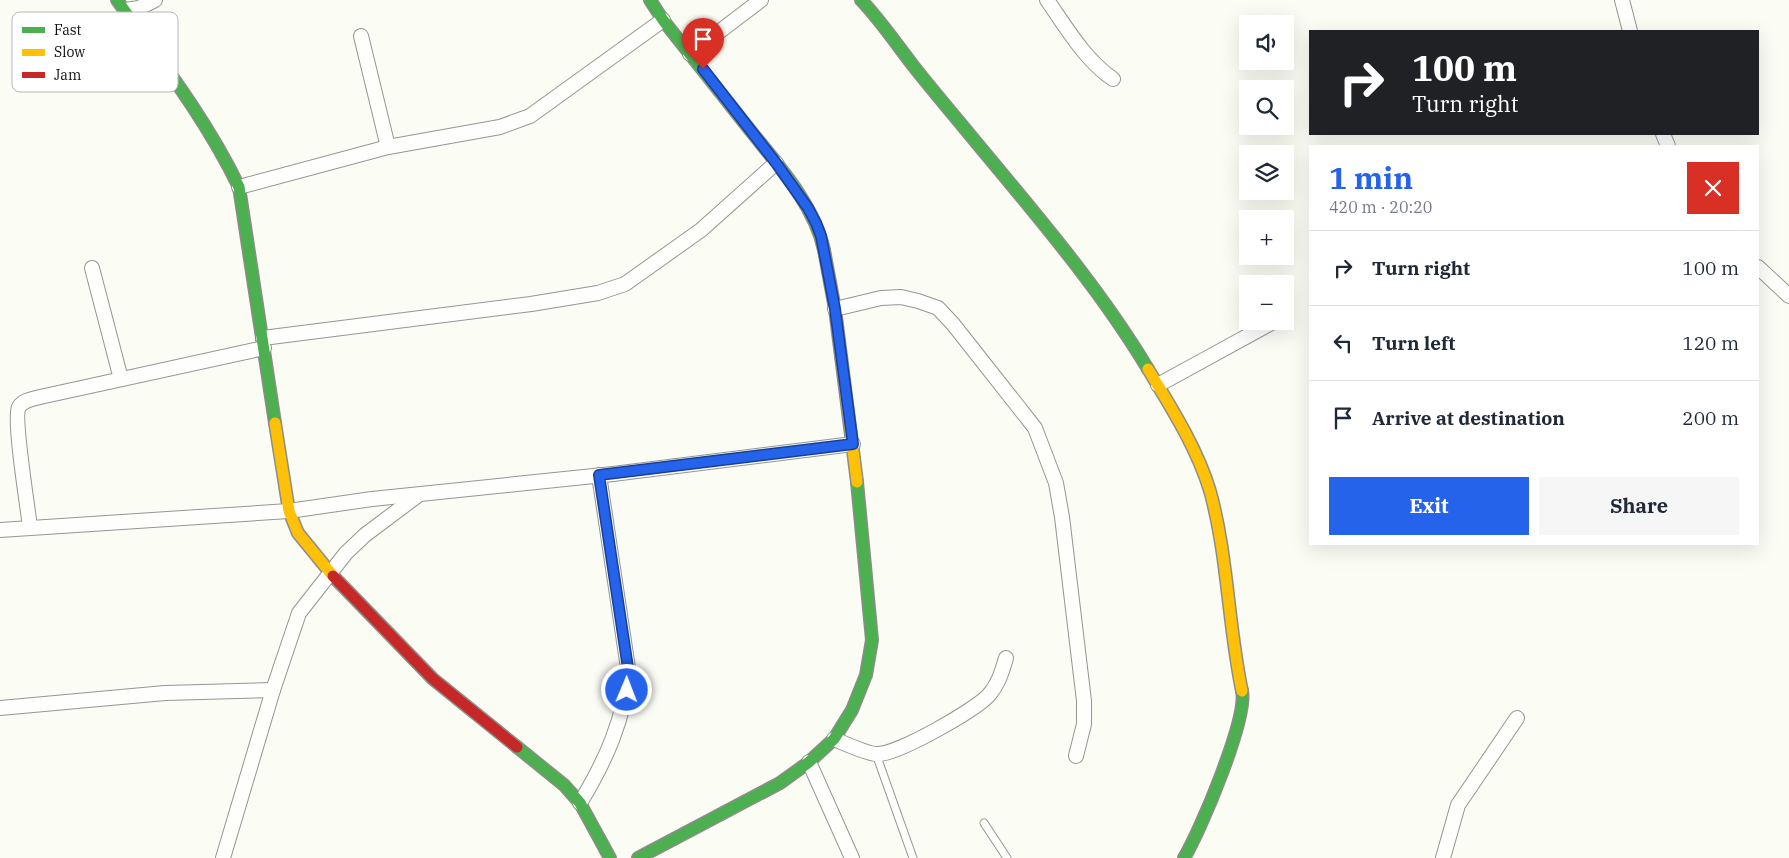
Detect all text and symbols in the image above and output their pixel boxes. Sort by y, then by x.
legend [12,12,178,92]
map controls [1239,15,1294,330]
button: sound [1239,15,1294,70]
pin [682,18,724,69]
text: Fast [54,21,82,39]
icon: arrive [689,25,717,53]
text: Slow [54,43,85,61]
text: 100 m [1412,45,1517,91]
icon: right [1329,50,1394,115]
text: Jam [54,66,81,84]
button: search [1239,80,1294,135]
text: Turn right [1412,89,1519,118]
button: layers [1239,145,1294,200]
text: 1 min [1329,158,1413,197]
button: close [1687,162,1739,214]
text: 420 m · 20:20 [1329,197,1432,217]
button: + [1239,210,1294,265]
icon: right [1329,254,1357,282]
text: Turn right [1372,256,1470,280]
text: 100 m [1682,256,1739,280]
button: − [1239,275,1294,330]
icon: left [1329,329,1357,357]
text: Turn left [1372,331,1455,355]
text: 120 m [1682,331,1739,355]
icon: arrive [1329,404,1357,432]
text: Arrive at destination [1372,406,1565,430]
text: 200 m [1682,406,1739,430]
button: Exit [1329,477,1529,535]
button: Share [1539,477,1739,535]
position arrow [600,663,652,715]

